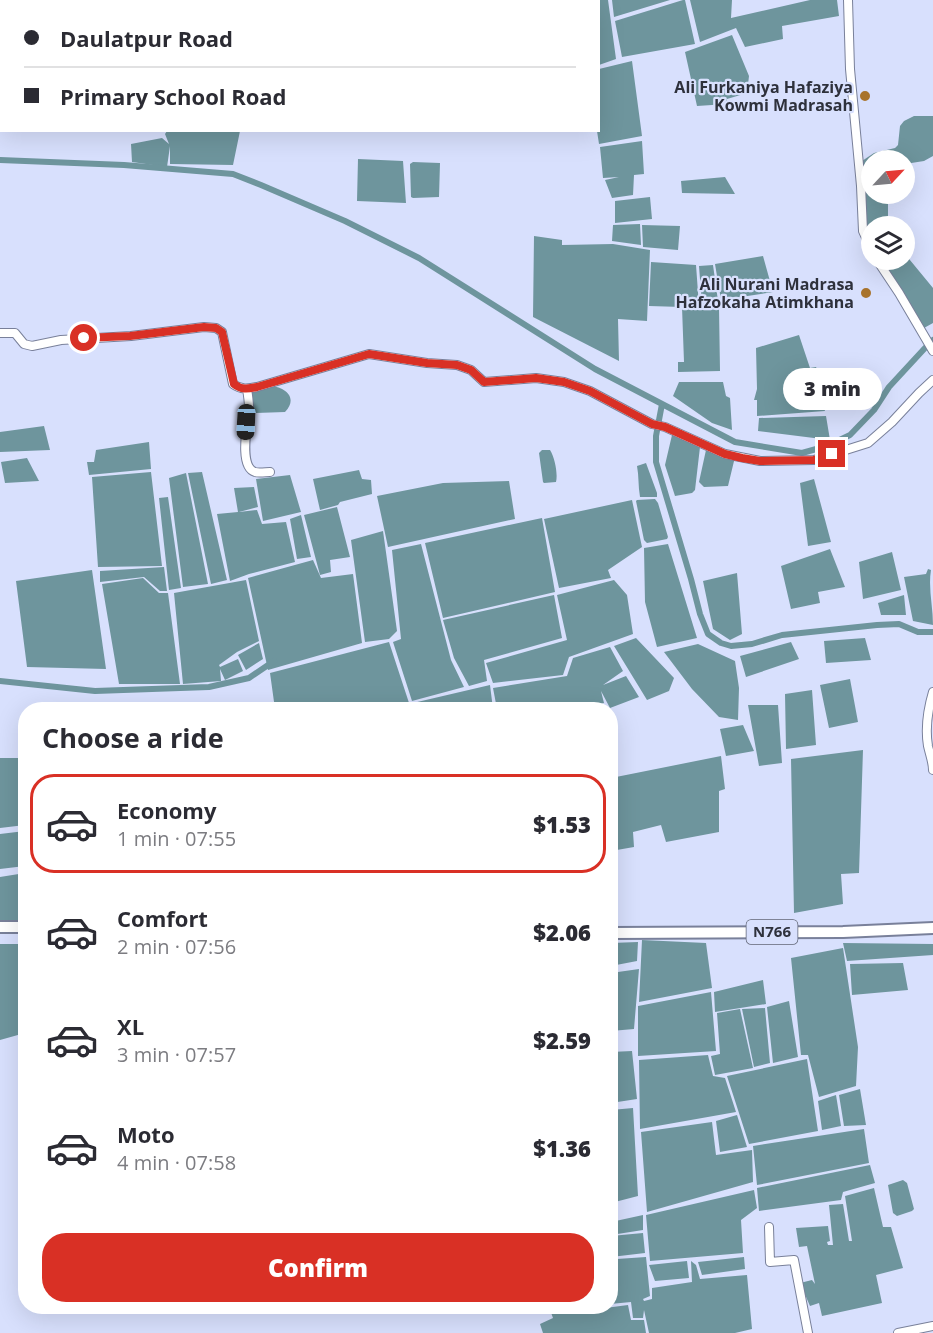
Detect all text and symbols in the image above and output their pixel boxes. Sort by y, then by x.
text: Daulatpur Road [60,23,233,53]
place label: Ali Furkaniya Hafaziya Kowmi Madrasah [674,76,853,116]
text: Primary School Road [60,81,287,111]
marker: Ali Furkaniya Hafaziya Kowmi Madrasah [858,89,872,103]
north arrow [861,150,915,204]
map controls [861,150,915,270]
button: layers [861,216,915,270]
place label: Ali Nurani Madrasa Hafzokaha Atimkhana [675,273,854,313]
marker: Ali Nurani Madrasa Hafzokaha Atimkhana [859,286,873,300]
route start [70,324,97,351]
callout: 3 min [782,367,882,409]
text: 3 min [804,375,861,402]
car [236,404,256,440]
route end [818,440,845,467]
text: Choose a ride [42,719,224,756]
text: Economy [117,795,216,825]
icon: car [45,797,99,851]
text: $1.53 [533,809,591,839]
text: 1 min · 07:55 [117,825,236,852]
text: Comfort [117,903,208,933]
icon: car [45,905,99,959]
text: $2.06 [533,917,591,947]
road number: N766 [746,920,798,944]
text: 2 min · 07:56 [117,933,236,960]
text: XL [117,1011,144,1041]
icon: car [45,1013,99,1067]
text: $2.59 [533,1025,591,1055]
text: 3 min · 07:57 [117,1041,236,1068]
text: Moto [117,1119,175,1149]
icon: car [45,1121,99,1175]
text: $1.36 [533,1133,591,1163]
text: 4 min · 07:58 [117,1149,236,1176]
button: Confirm [42,1233,594,1302]

